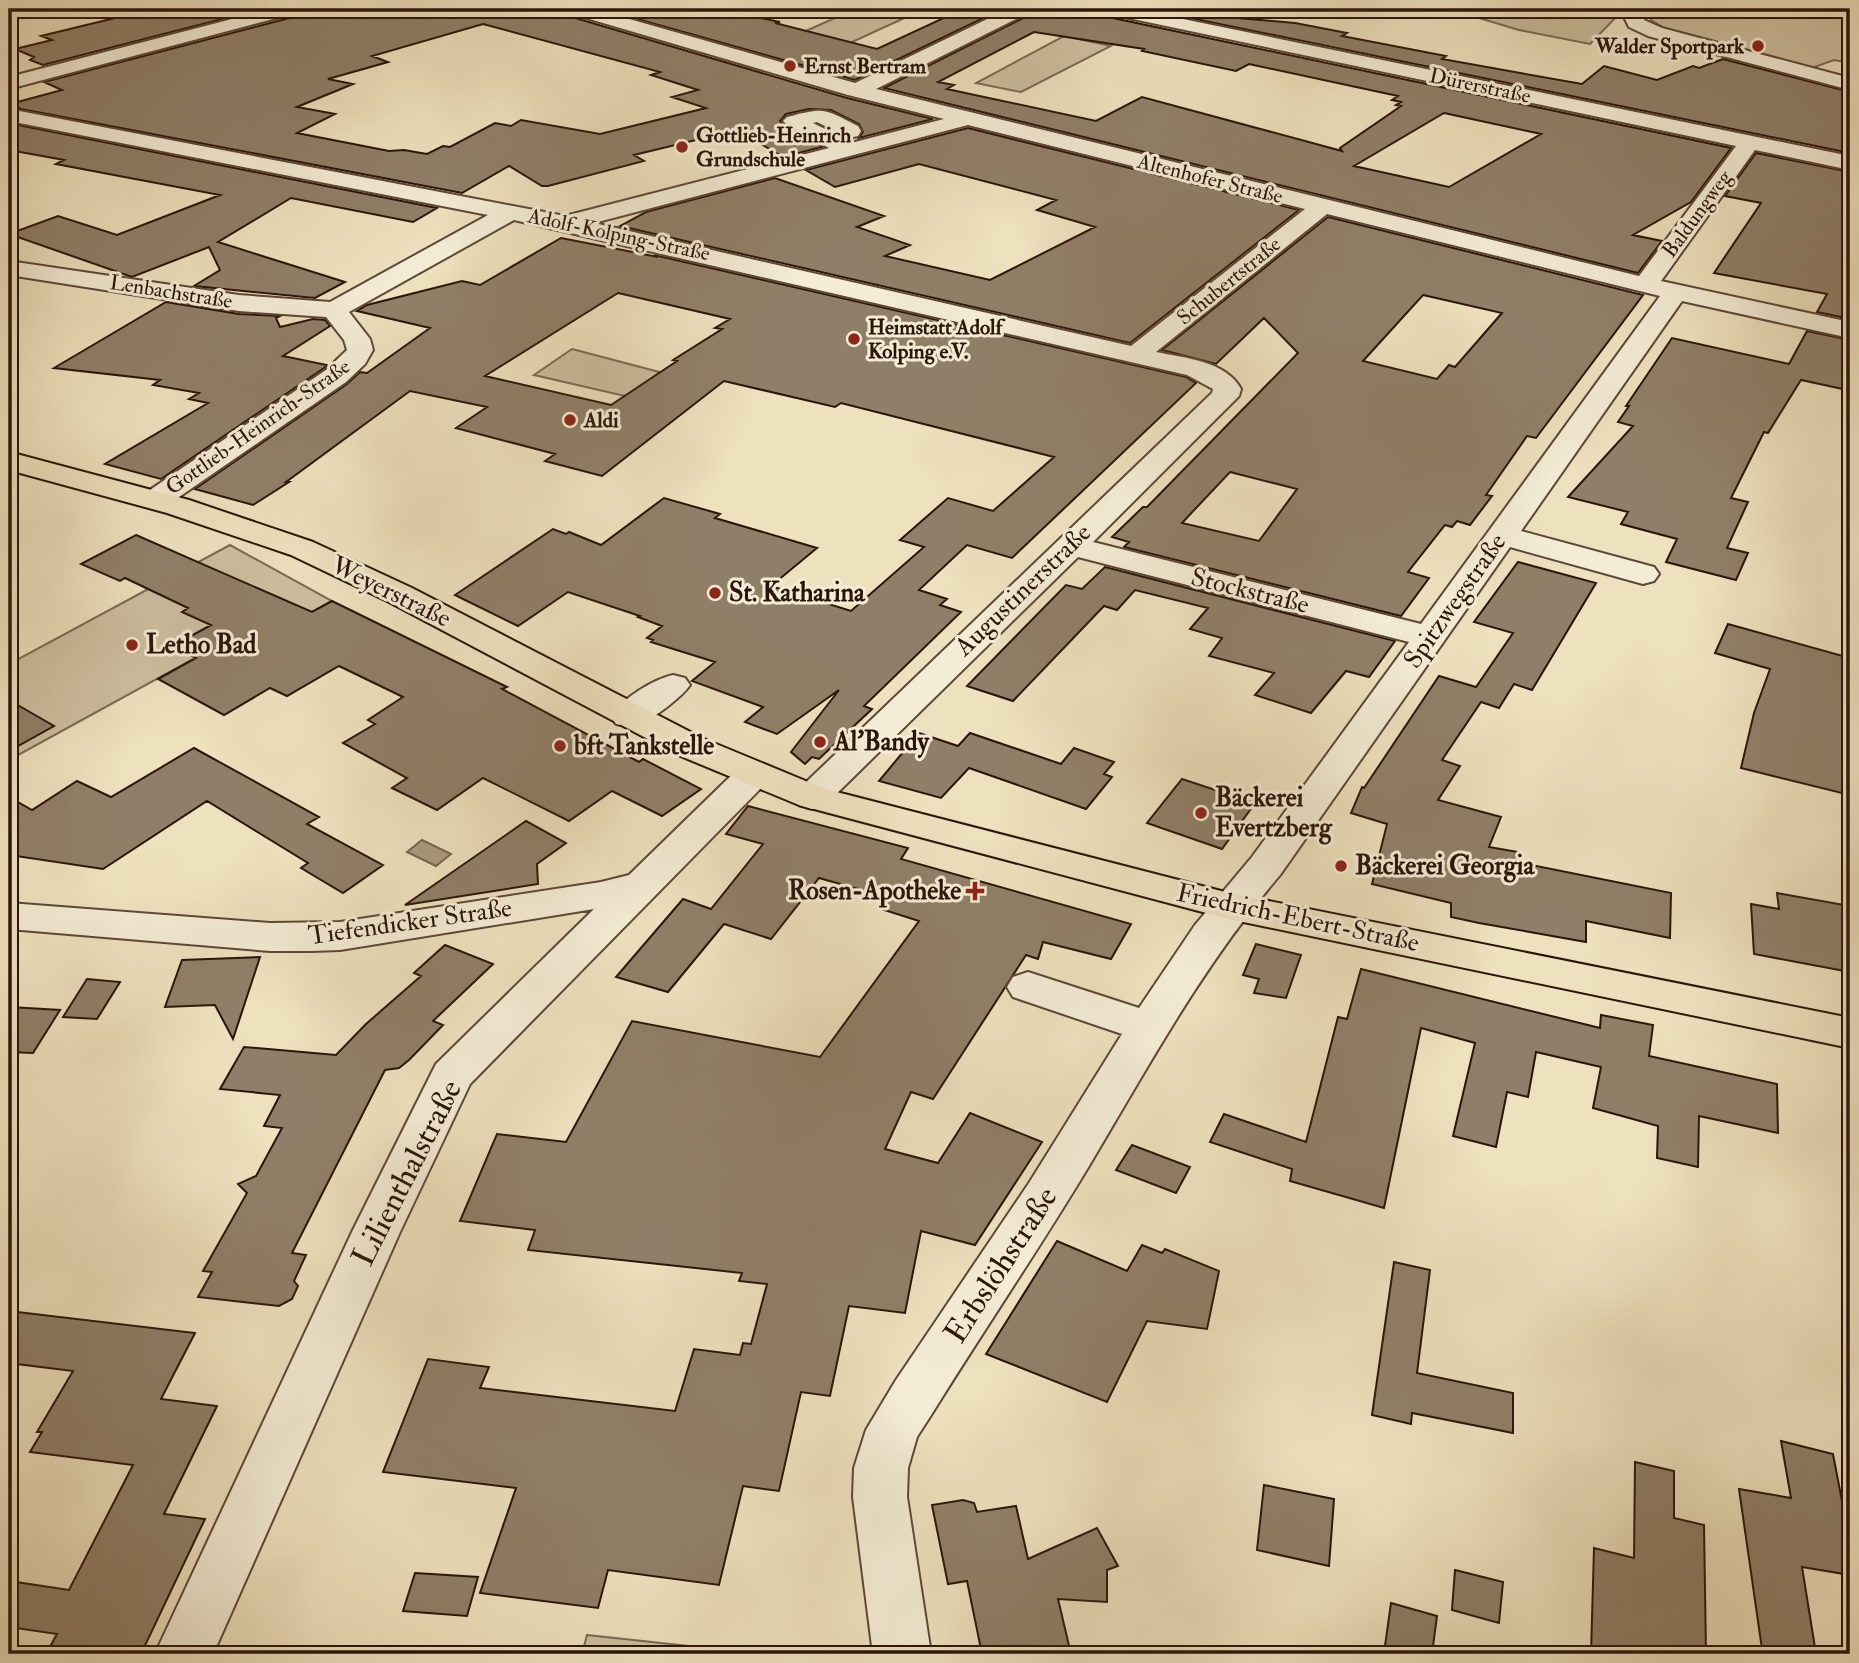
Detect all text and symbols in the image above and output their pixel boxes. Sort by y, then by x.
place label: Walder Sportpark [1594,33,1745,60]
marker: Walder Sportpark [1750,38,1766,54]
place label: Ernst Bertram [804,53,927,80]
marker: Ernst Bertram [782,58,798,74]
street label: Dürerstraße [1427,62,1533,110]
place label: Gottlieb-Heinrich Grundschule [696,122,851,173]
marker: Gottlieb-Heinrich Grundschule [674,139,690,155]
street label: Altenhofer Straße [1134,148,1286,210]
street label: Baldungweg [1656,164,1738,263]
street label: Adolf-Kolping-Straße [524,202,713,268]
street label: Schubertstraße [1172,231,1287,331]
street label: Lenbachstraße [108,269,234,315]
place label: Heimstatt Adolf Kolping e.V. [868,314,1005,365]
marker: Heimstatt Adolf Kolping e.V. [846,331,862,347]
street label: Gottlieb-Heinrich-Straße [161,353,356,501]
place label: Aldi [583,407,619,434]
marker: Aldi [562,412,578,428]
street label: Augustinerstraße [947,517,1098,664]
street label: Spitzwegstraße [1397,527,1514,675]
street label: Weyerstraße [325,549,456,635]
street label: Stockstraße [1188,561,1313,621]
place label: St. Katharina [729,577,866,609]
marker: St. Katharina [707,585,723,601]
place label: Letho Bad [146,629,256,661]
marker: Letho Bad [124,637,140,653]
place label: Al'Bandy [833,726,931,759]
place label: bft Tankstelle [573,730,714,762]
marker: Al'Bandy [812,734,828,750]
marker: bft Tankstelle [552,738,568,754]
place label: Bäckerei Evertzberg [1215,782,1333,845]
marker: Bäckerei Evertzberg [1193,805,1209,821]
place label: Bäckerei Georgia [1355,850,1536,883]
marker: Bäckerei Georgia [1333,858,1349,874]
place label: Rosen-Apotheke [788,875,961,908]
street label: Friedrich-Ebert-Straße [1174,877,1422,959]
marker: Rosen-Apotheke [967,883,983,899]
street label: Tiefendicker Straße [306,892,514,952]
street label: Lilienthalstraße [343,1073,471,1273]
street label: Erbslöhstraße [936,1179,1066,1351]

